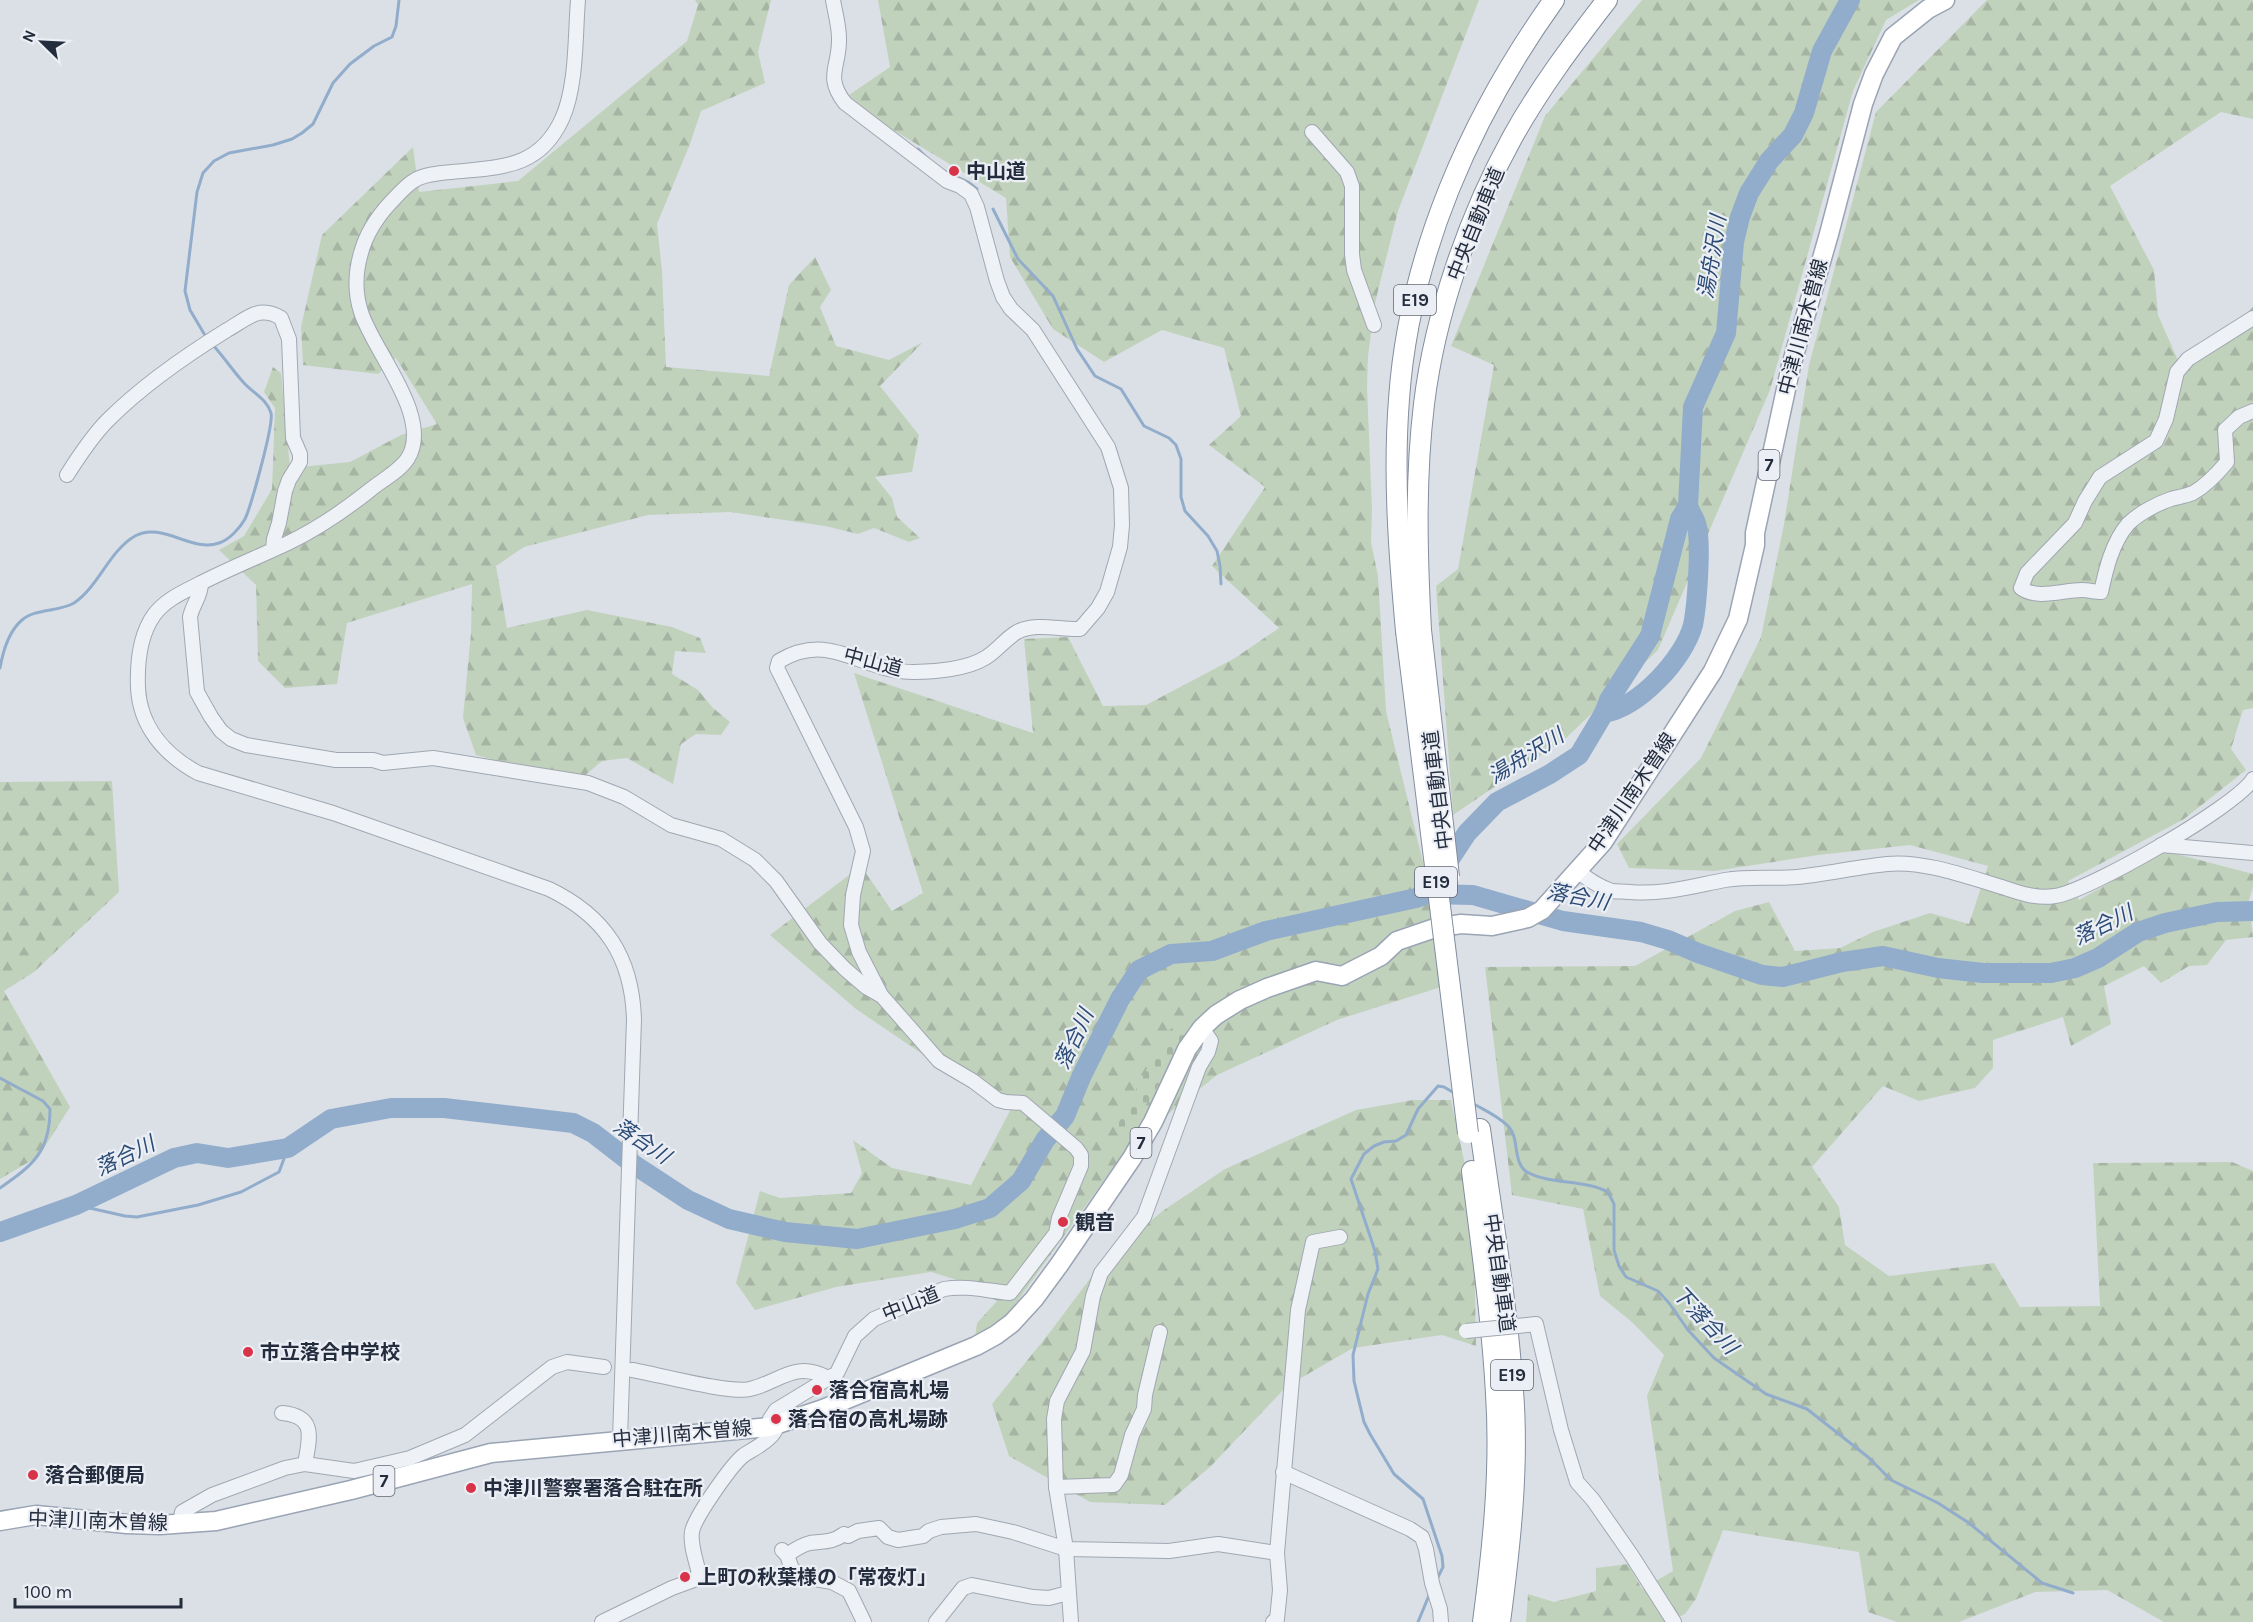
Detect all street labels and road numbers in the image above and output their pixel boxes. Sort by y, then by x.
street label: 中央自動車道 [1443,164,1509,284]
street label: 中津川南木曽線 [1774,256,1832,398]
road number: E19 [1394,285,1436,315]
road number: 7 [1758,450,1780,480]
street label: 中山道 [841,643,905,681]
street label: 中央自動車道 [1419,729,1457,851]
street label: 中津川南木曽線 [1583,729,1681,857]
road number: E19 [1415,867,1457,897]
road number: 7 [1130,1128,1152,1158]
street label: 中央自動車道 [1479,1212,1519,1334]
street label: 中山道 [879,1282,943,1326]
road number: E19 [1491,1360,1533,1390]
street label: 中津川南木曽線 [611,1416,753,1452]
road number: 7 [374,1466,394,1496]
street label: 中津川南木曽線 [28,1507,168,1535]

